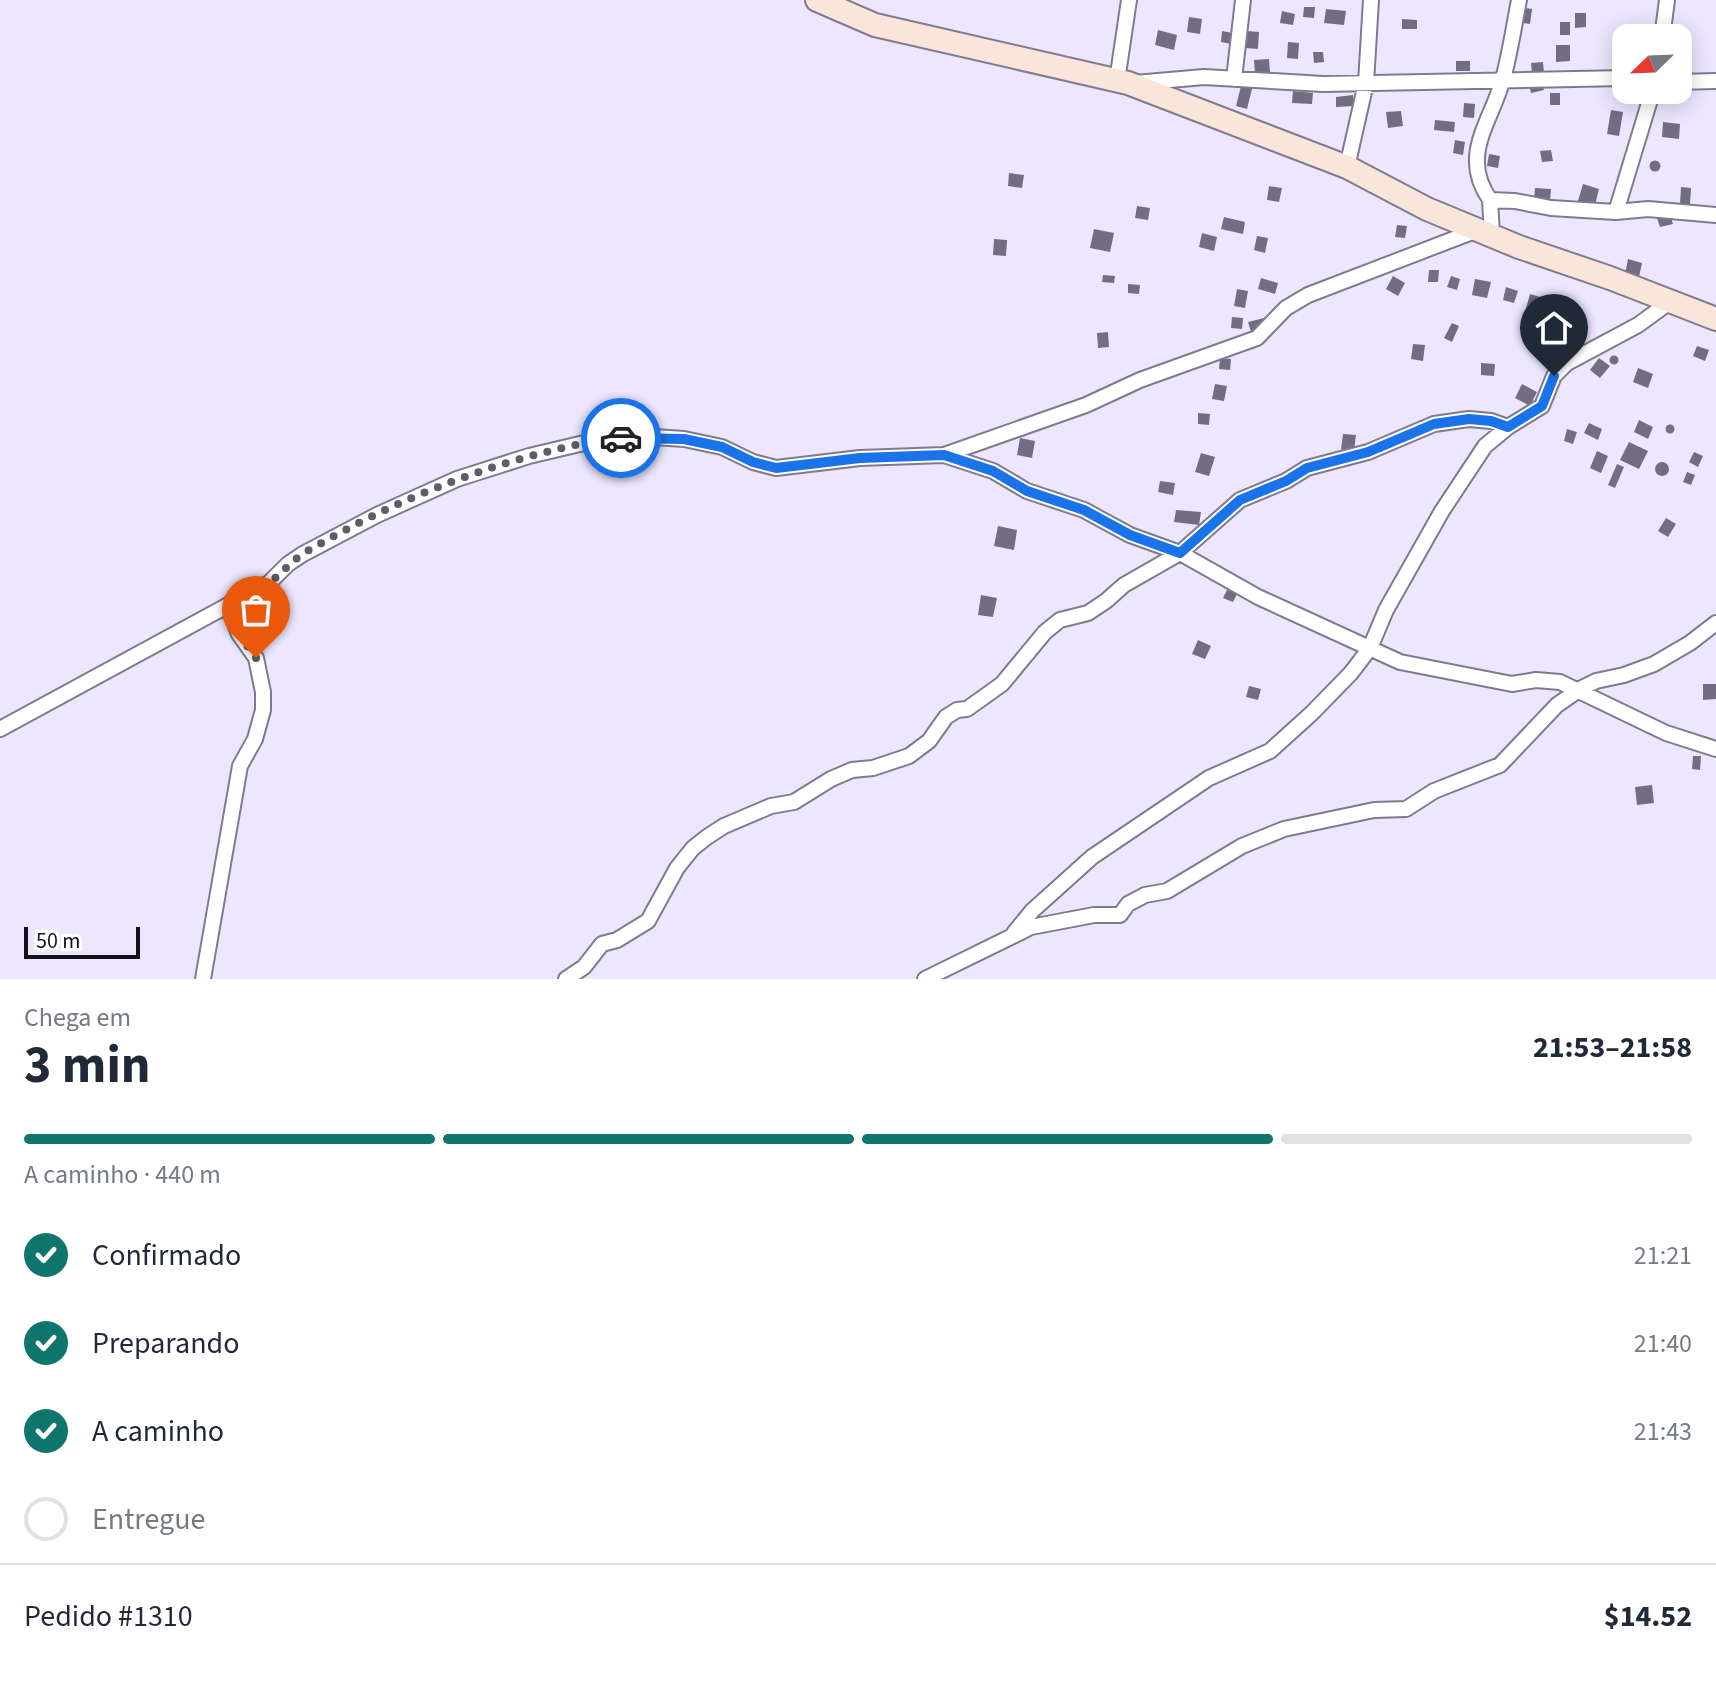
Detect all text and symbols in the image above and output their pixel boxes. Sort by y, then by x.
north arrow [1612,24,1692,104]
map controls [1612,24,1692,104]
pin [1520,294,1588,376]
icon: home [1532,306,1576,350]
courier [581,398,661,478]
icon: car [599,416,643,460]
pin [222,576,290,658]
icon: bag [234,588,278,632]
scale bar [24,923,140,959]
text: 50 m [36,925,81,957]
text: Chega em [24,999,131,1036]
text: 21:53–21:58 [1533,1026,1692,1069]
text: 3 min [24,1029,151,1103]
text: A caminho · 440 m [24,1156,221,1193]
icon: check [24,1233,68,1277]
text: Confirmado [92,1234,241,1277]
text: 21:21 [1634,1237,1692,1274]
icon: check [24,1321,68,1365]
text: Preparando [92,1322,239,1365]
text: 21:40 [1634,1325,1692,1362]
icon: check [24,1409,68,1453]
text: A caminho [92,1410,224,1453]
text: 21:43 [1634,1413,1692,1450]
text: Entregue [92,1498,205,1541]
text: Pedido #1310 [24,1595,193,1638]
text: $14.52 [1604,1595,1692,1638]

